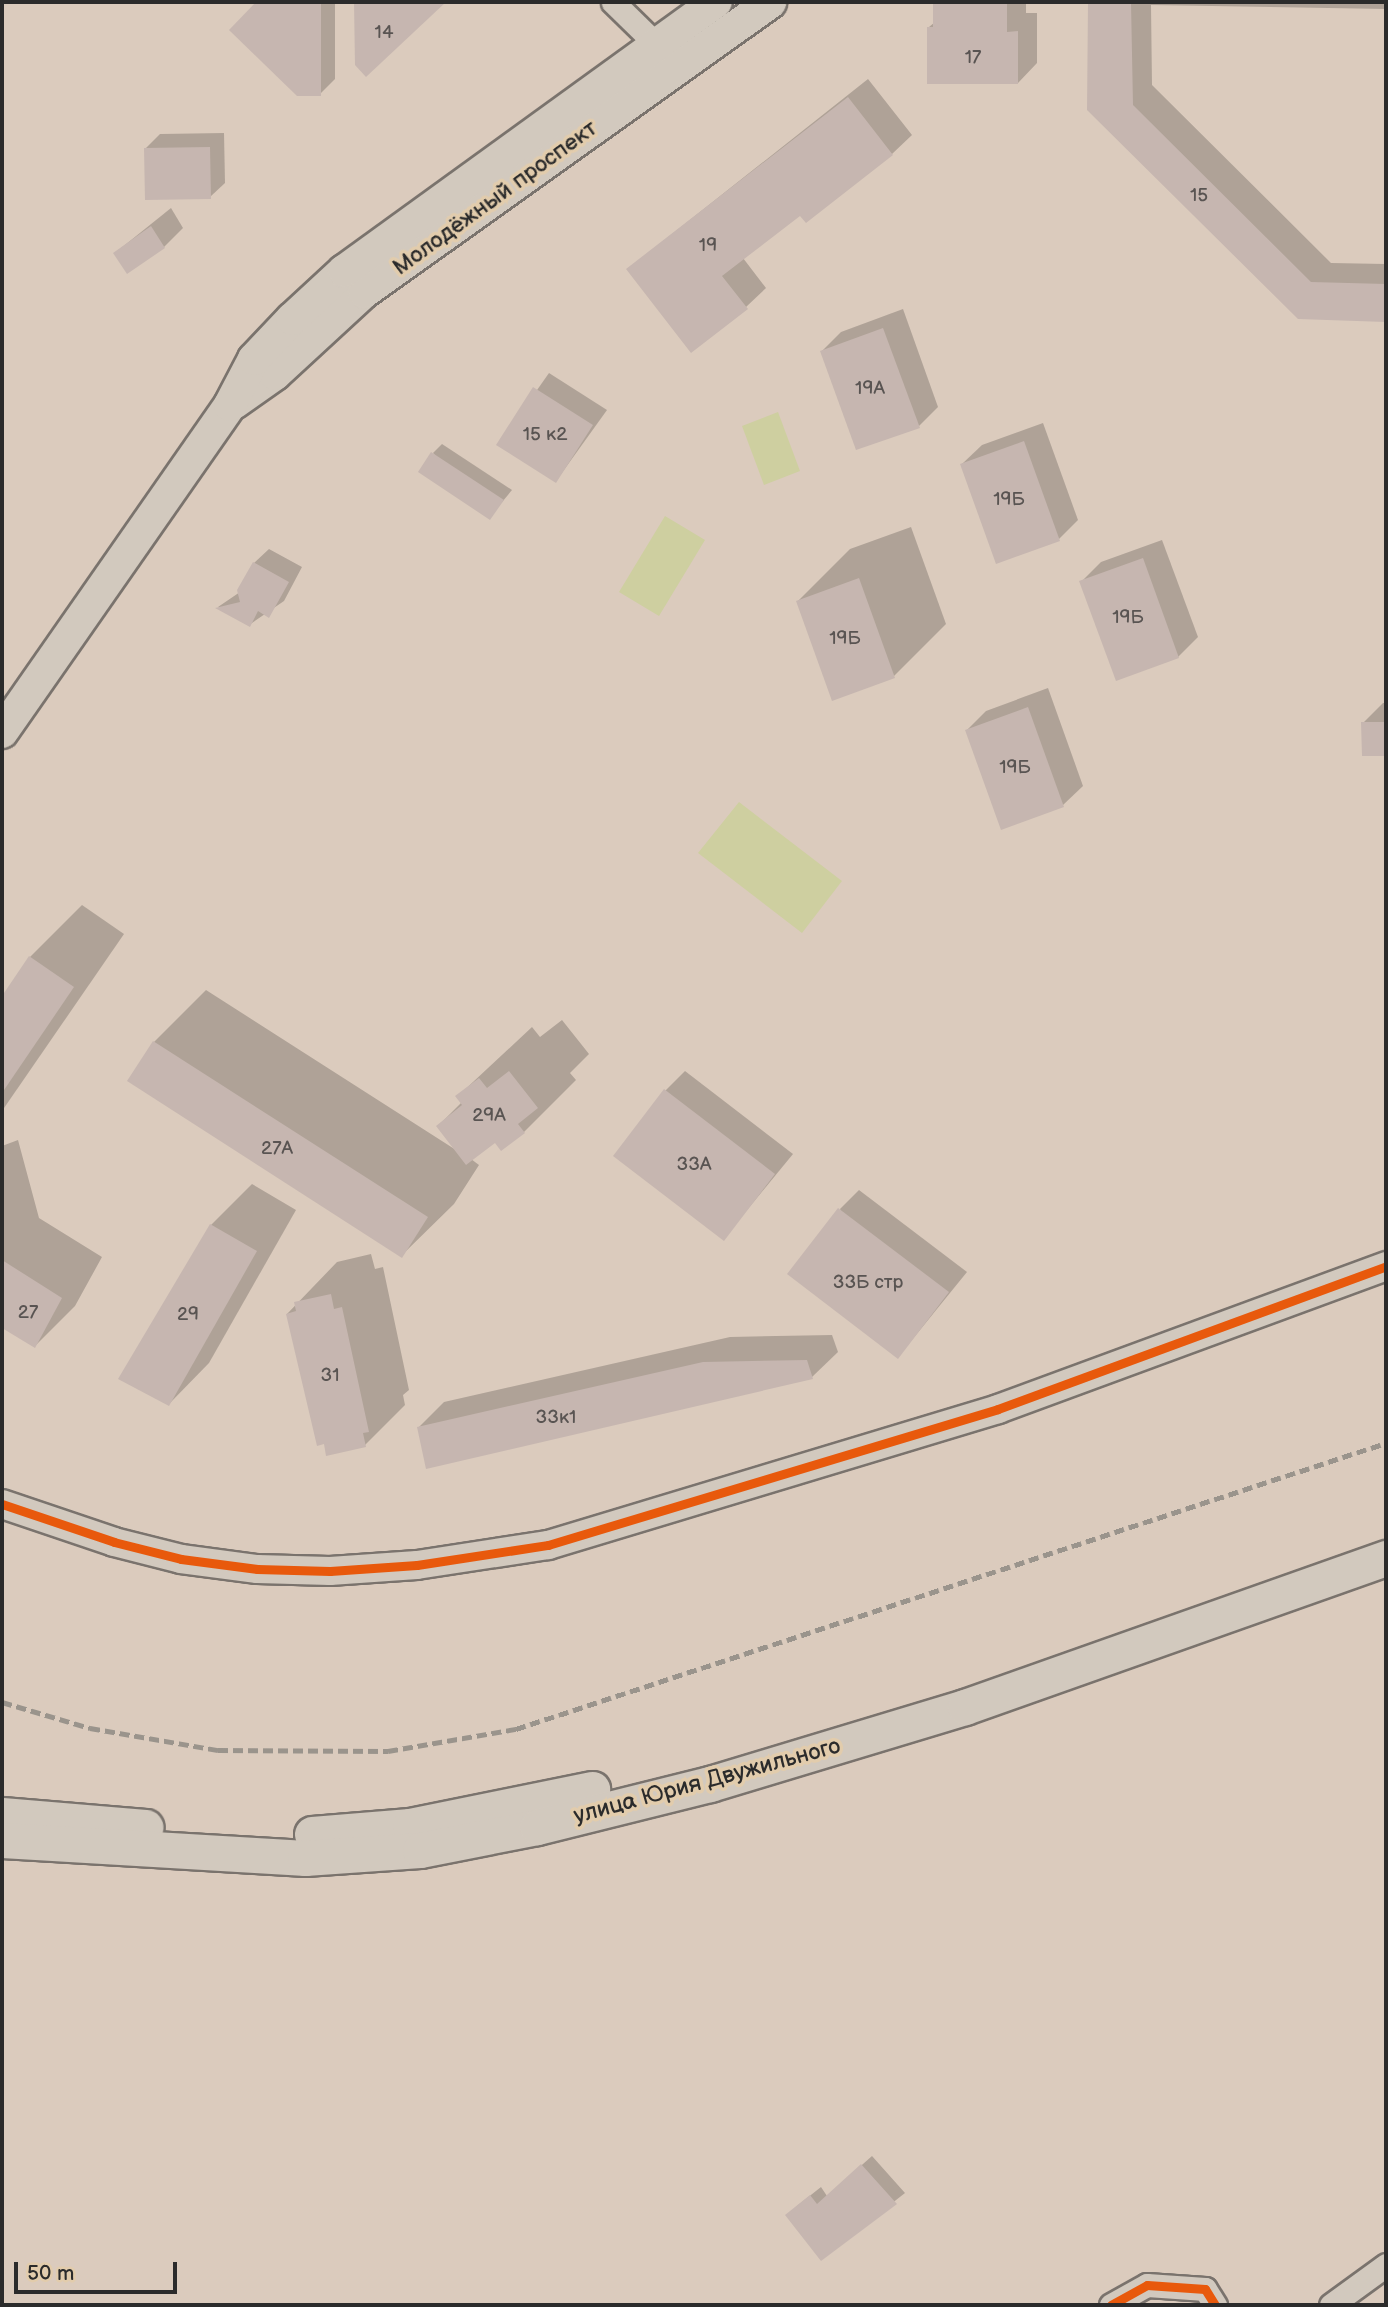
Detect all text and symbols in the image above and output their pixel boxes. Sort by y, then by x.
house number: 14 [375,22,393,44]
house number: 17 [965,47,981,69]
street label: Молодёжный проспект [388,115,602,281]
house number: 15 [1190,185,1208,207]
house number: 19 [699,235,717,257]
house number: 19А [855,378,885,400]
house number: 15 к2 [523,424,567,446]
house number: 19Б [993,489,1025,511]
house number: 19Б [1112,607,1144,629]
house number: 19Б [829,628,861,650]
house number: 19Б [999,757,1031,779]
house number: 29А [472,1105,506,1127]
house number: 27А [261,1138,293,1160]
house number: 33А [677,1154,711,1176]
house number: 33Б стр [833,1272,903,1294]
house number: 27 [18,1302,38,1324]
house number: 29 [177,1304,199,1326]
house number: 31 [320,1365,340,1387]
house number: 33к1 [536,1407,576,1429]
street label: улица Юрия Двужильного [571,1732,843,1830]
scale bar [18,2248,180,2292]
text: 50 m [27,2261,74,2286]

